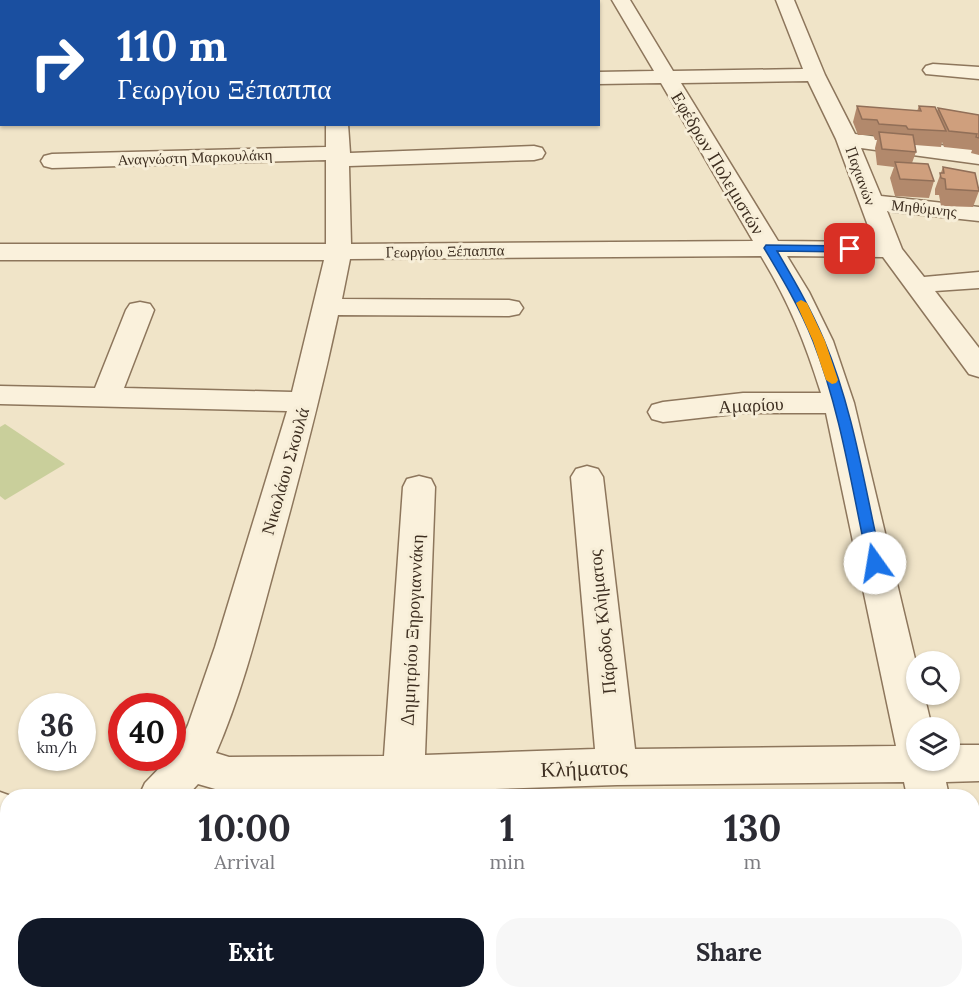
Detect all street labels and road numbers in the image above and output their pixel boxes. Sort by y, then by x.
street label: Εφέδρων Πολεμιστών [666,87,770,239]
street label: Παχιανών [842,144,880,208]
street label: Αναγνώστη Μαρκουλάκη [117,145,273,169]
street label: Μηθύμνης [890,195,958,221]
street label: Γεωργίου Ξέπαππα [385,240,505,262]
street label: Αμαρίου [718,392,784,418]
street label: Νικολάου Σκουλά [256,404,314,537]
street label: Δημητρίου Ξηρογιαννάκη [396,534,428,726]
street label: Πάροδος Κλήματος [583,549,621,695]
street label: Κλήματος [540,753,629,783]

